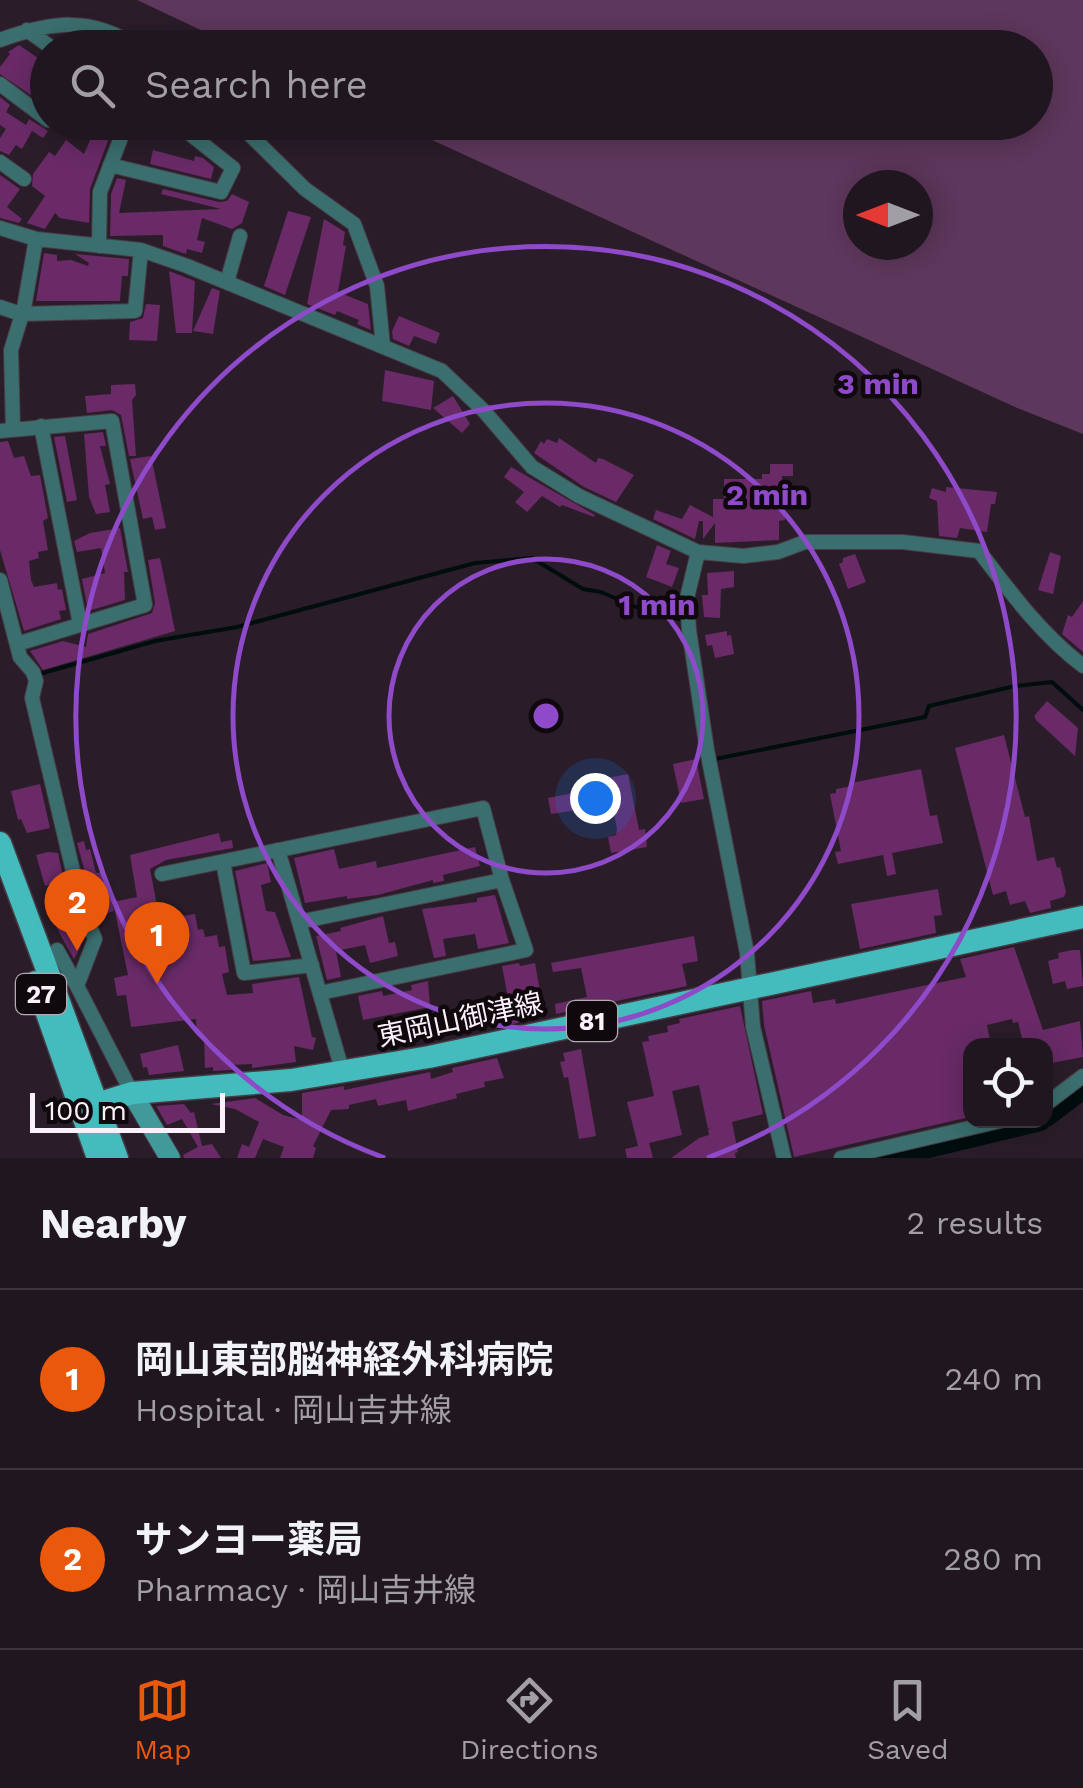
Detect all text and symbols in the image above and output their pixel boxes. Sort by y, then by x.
search box [30,30,1053,140]
icon: search [65,58,120,113]
text: Search here [145,63,368,107]
north arrow [843,170,933,260]
text: 3 min [837,366,919,401]
text: 2 min [726,477,808,512]
text: 1 min [618,587,696,622]
centre of rings [528,698,564,734]
your location [570,773,621,824]
pin: 2 [44,868,110,951]
pin: 1 [124,902,190,984]
road number: 27 [16,974,66,1014]
street label: 東岡山御津線 [375,986,546,1053]
road number: 81 [567,1001,617,1041]
map controls [963,1038,1053,1128]
button: locate [963,1038,1053,1128]
scale bar [30,1088,225,1132]
text: 100 m [45,1094,127,1127]
text: Nearby [40,1199,187,1248]
text: 2 results [906,1204,1043,1242]
text: 岡山東部脳神経外科病院 [135,1338,553,1382]
text: 1 [66,1360,79,1398]
text: 240 m [944,1360,1043,1398]
text: Hospital · 岡山吉井線 [135,1391,452,1429]
text: サンヨー薬局 [135,1518,363,1562]
text: 2 [63,1540,82,1578]
text: 280 m [943,1540,1043,1578]
text: Pharmacy · 岡山吉井線 [135,1571,476,1609]
tab: Map [134,1673,192,1766]
tab: Directions [460,1673,599,1766]
tab: Saved [867,1673,949,1766]

